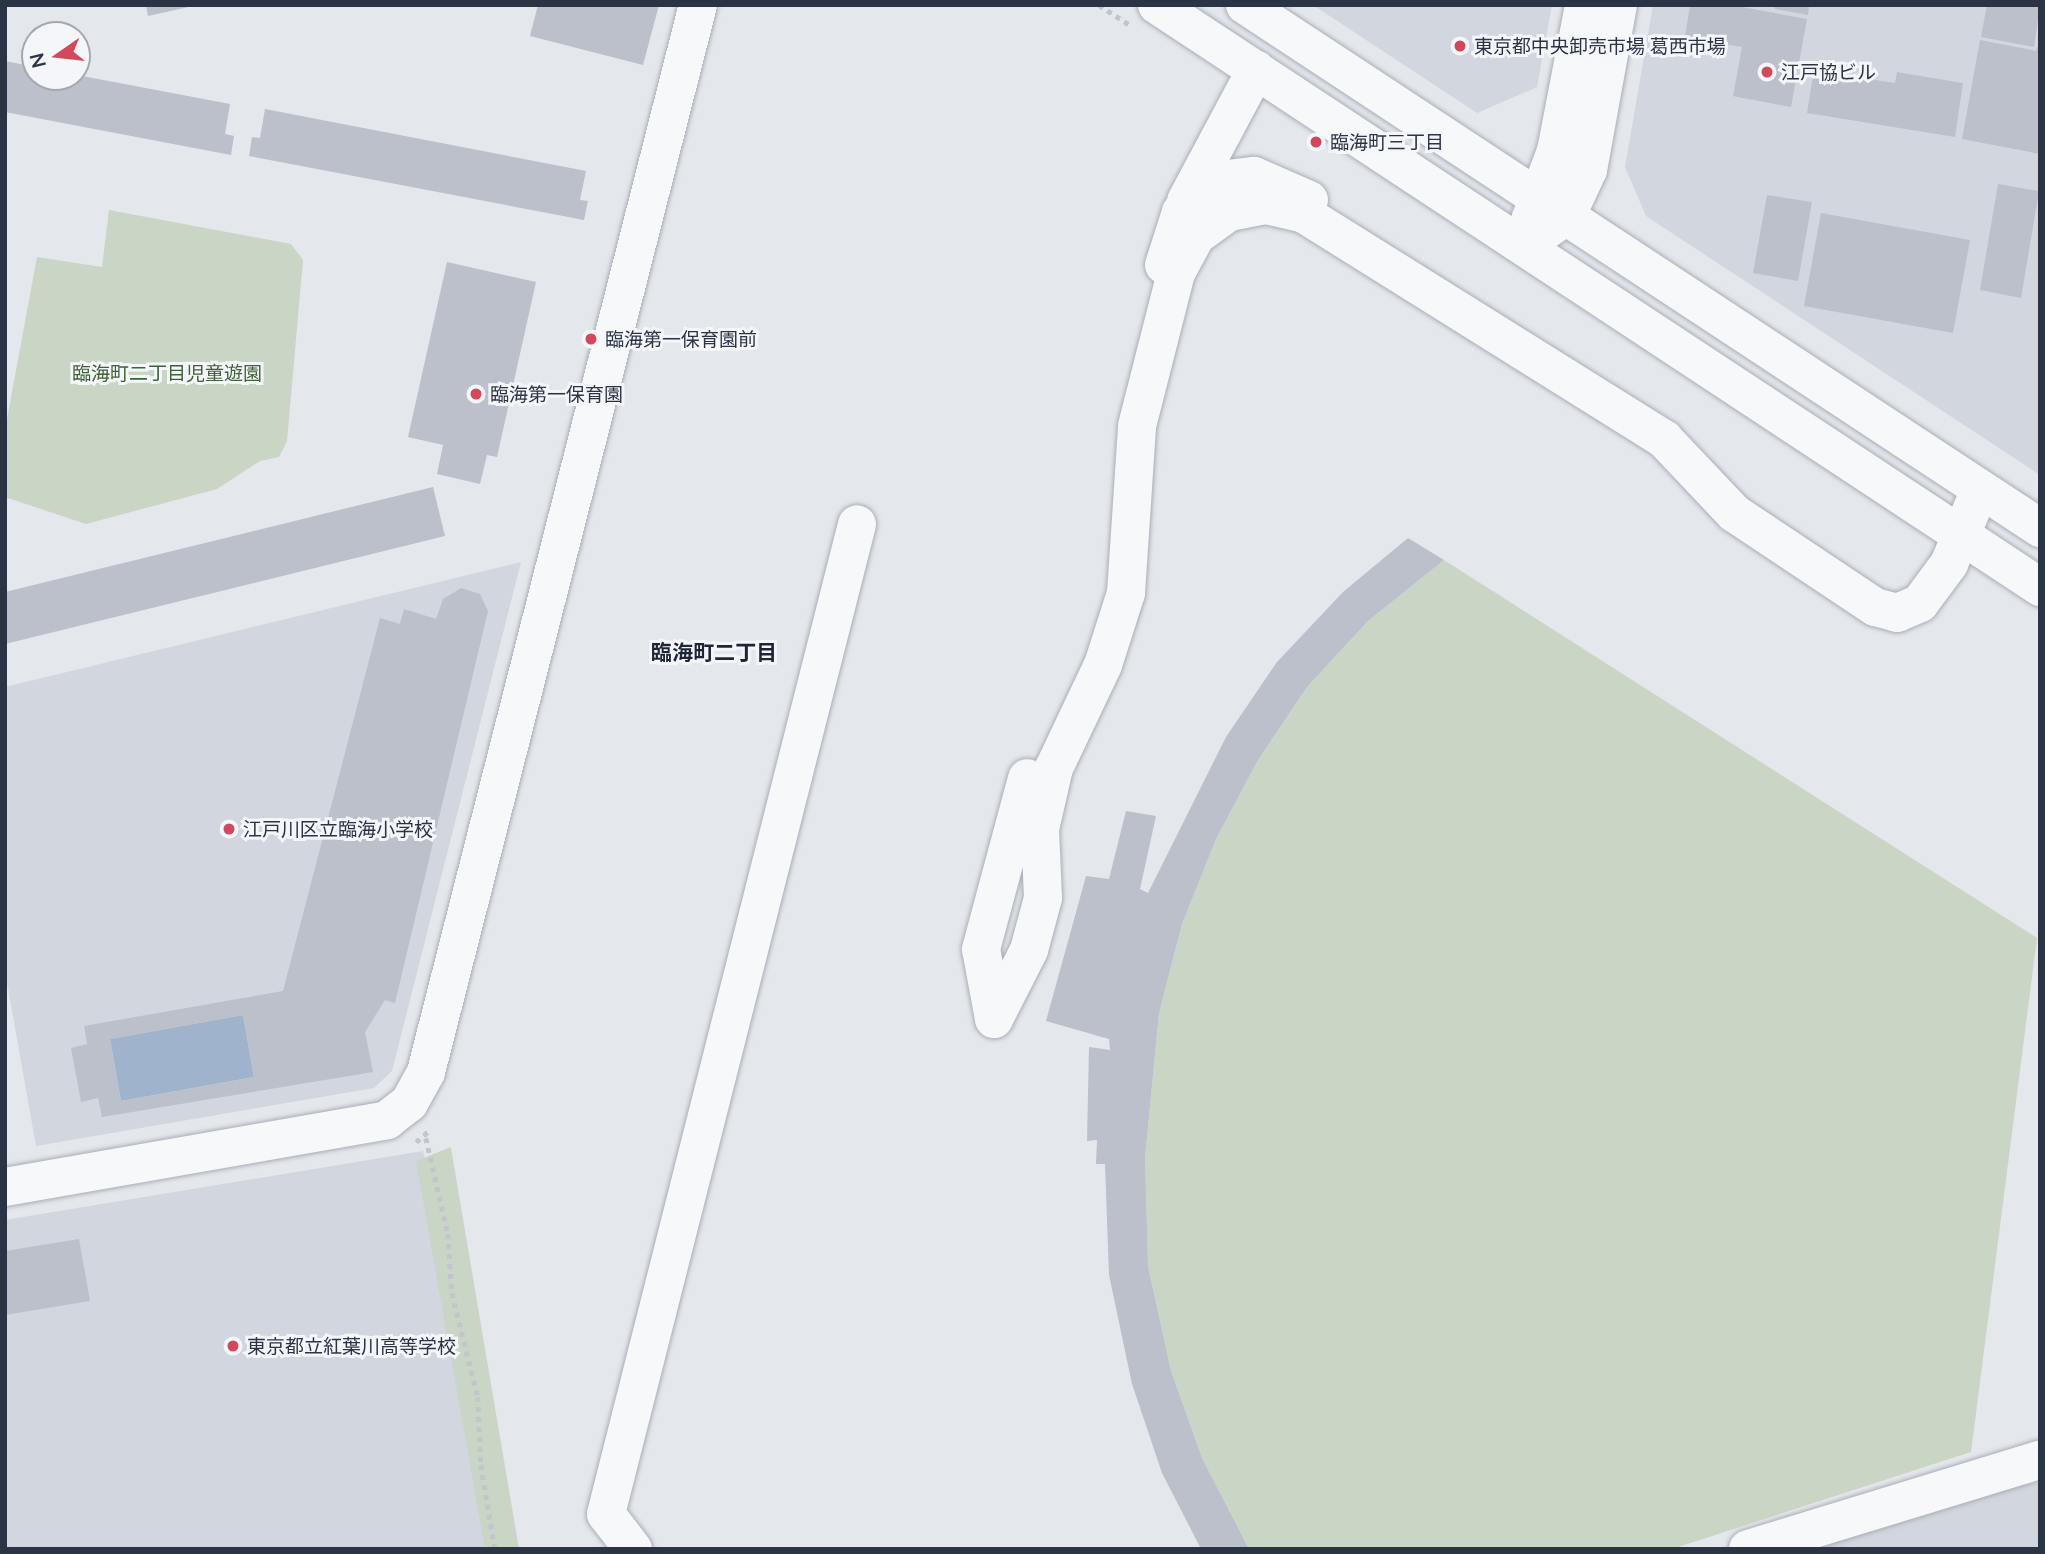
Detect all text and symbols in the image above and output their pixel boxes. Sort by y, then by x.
north arrow [21,21,91,91]
place label: 東京都中央卸売市場 葛西市場 [1474,35,1726,57]
marker: 東京都中央卸売市場 葛西市場 [1452,38,1468,54]
text: N [24,51,50,71]
place label: 江戸協ビル [1781,61,1876,83]
marker: 江戸協ビル [1759,64,1775,80]
place label: 臨海町三丁目 [1330,131,1444,153]
marker: 臨海町三丁目 [1308,134,1324,150]
place label: 臨海第一保育園前 [605,328,757,350]
marker: 臨海第一保育園前 [583,331,599,347]
park label: 臨海町二丁目児童遊園 [72,362,262,384]
place label: 臨海第一保育園 [490,383,623,405]
marker: 臨海第一保育園 [468,386,484,402]
district label: 臨海町二丁目 [651,639,777,665]
place label: 江戸川区立臨海小学校 [243,818,433,840]
marker: 江戸川区立臨海小学校 [221,821,237,837]
place label: 東京都立紅葉川高等学校 [247,1335,456,1357]
marker: 東京都立紅葉川高等学校 [225,1338,241,1354]

